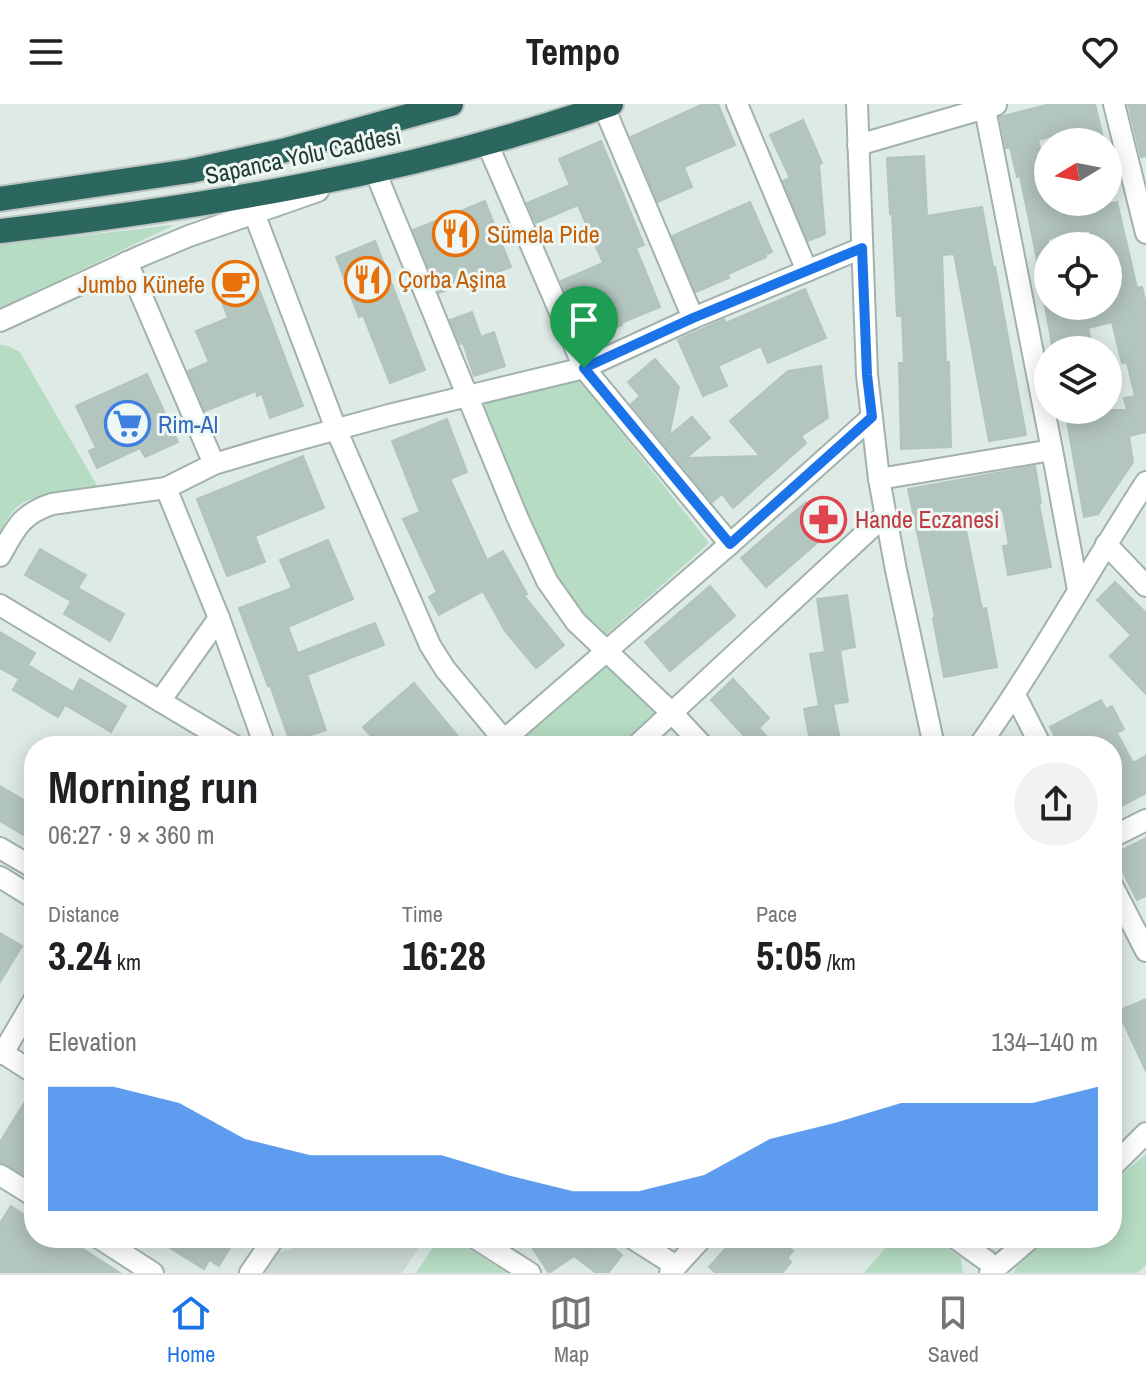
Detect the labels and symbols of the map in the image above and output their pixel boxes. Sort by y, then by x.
street label: Sapanca Yolu Caddesi [202,119,404,191]
north arrow [1034,128,1122,216]
restaurant icon: Sümela Pide [432,210,480,258]
place label: Sümela Pide [487,218,600,250]
restaurant icon: Çorba Aşina [343,255,391,303]
cafe icon: Jumbo Künefe [212,260,260,308]
place label: Çorba Aşina [398,263,506,295]
place label: Jumbo Künefe [78,268,205,300]
pin [550,286,618,368]
supermarket icon: Rim-Al [103,400,151,448]
place label: Rim-Al [158,408,218,440]
pharmacy icon: Hande Eczanesi [800,495,848,543]
place label: Hande Eczanesi [855,503,999,535]

